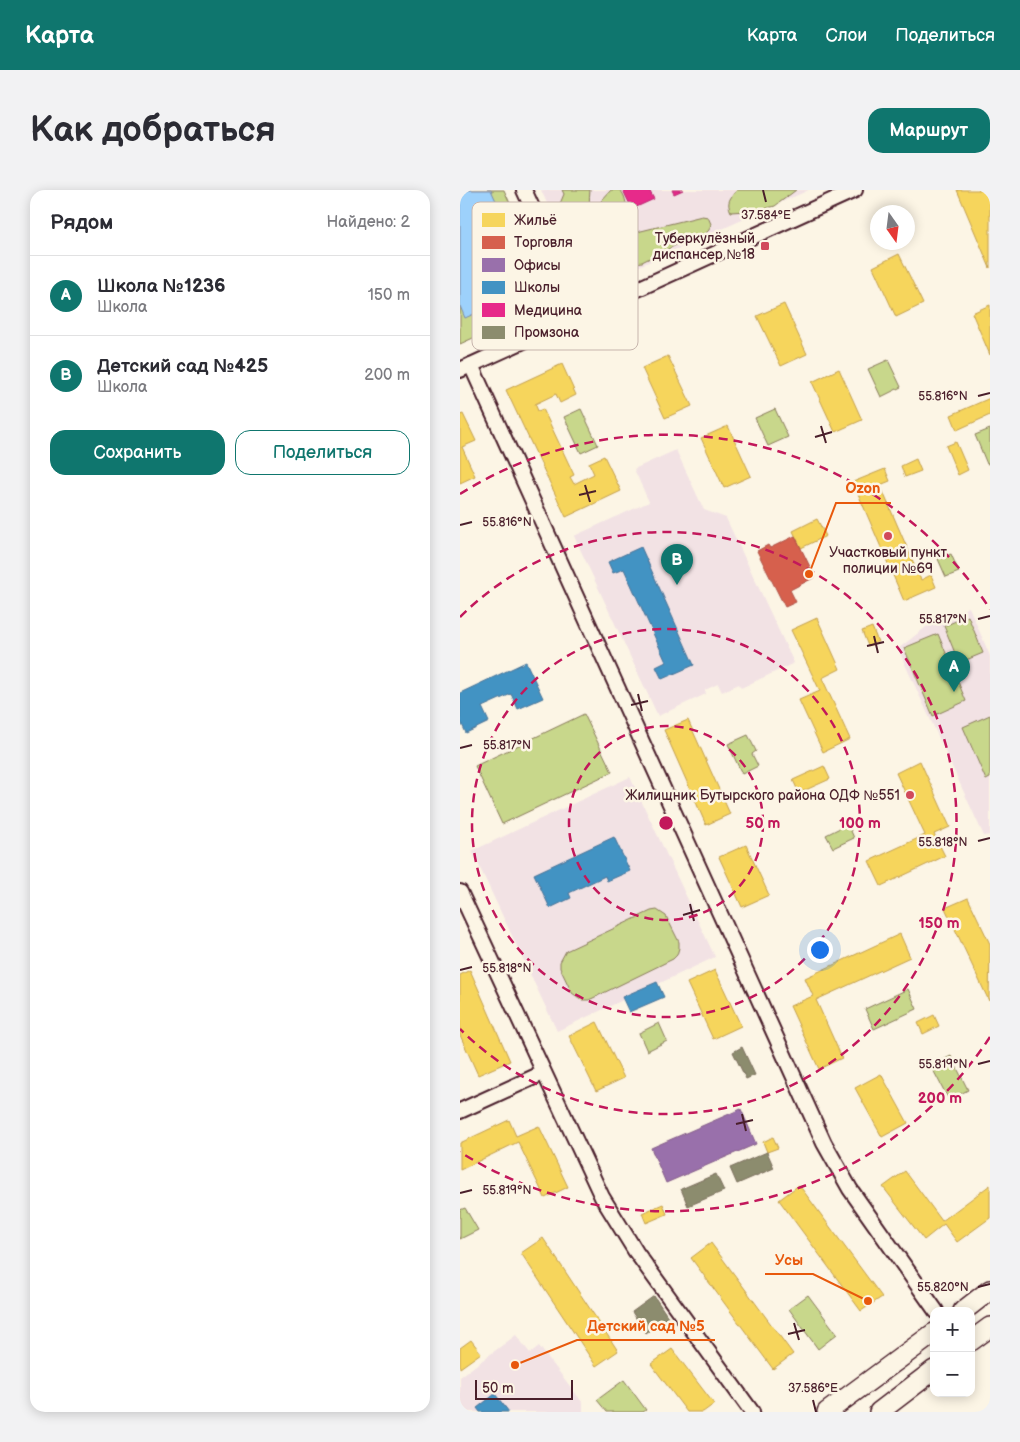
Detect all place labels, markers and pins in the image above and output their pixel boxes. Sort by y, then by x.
place label: Туберкулёзный диспансер №18 [653,230,755,263]
marker: Туберкулёзный диспансер №18 [759,240,771,252]
callout: Ozon [836,473,891,503]
marker: Участковый пункт полиции №69 [882,530,894,542]
pin: B [661,544,693,585]
place label: Участковый пункт полиции №69 [829,544,948,577]
pin: A [938,651,970,692]
place label: Жилищник Бутырского района ОДФ №551 [625,787,900,804]
marker: Жилищник Бутырского района ОДФ №551 [904,789,916,801]
centre of rings [657,814,675,832]
callout: Усы [765,1244,813,1274]
callout: Детский сад №5 [577,1310,715,1340]

